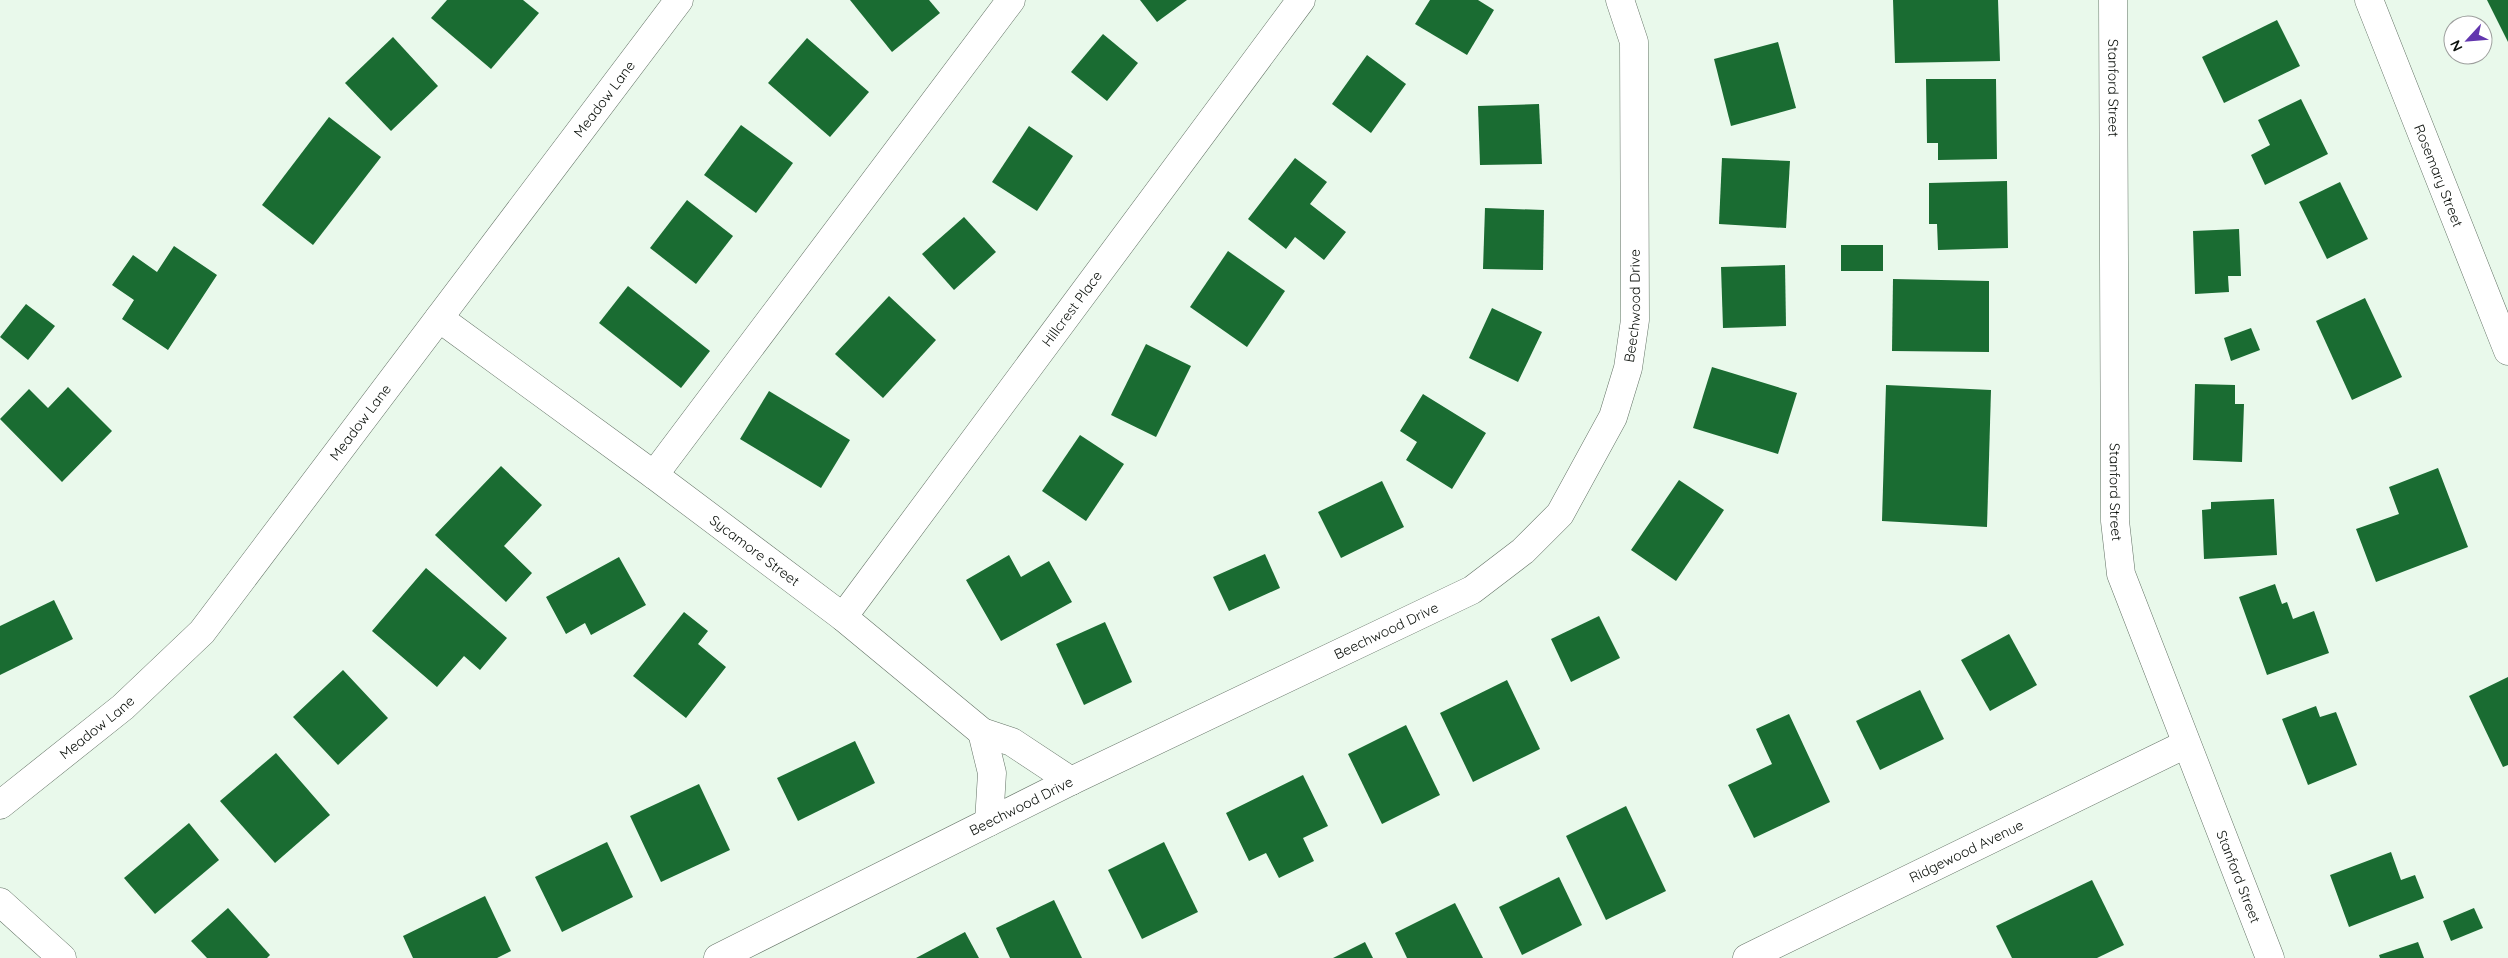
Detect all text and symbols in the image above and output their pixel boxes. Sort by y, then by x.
north arrow [2443,15,2493,65]
text: N [2446,37,2467,54]
street label: Stanford Street [2104,39,2123,137]
street label: Meadow Lane [570,57,639,141]
street label: Rosemary Street [2410,122,2467,230]
street label: Beechwood Drive [1620,249,1644,364]
street label: Hillcrest Place [1038,267,1106,350]
street label: Meadow Lane [326,380,395,464]
street label: Stanford Street [2106,443,2126,542]
street label: Sycamore Street [706,511,803,590]
street label: Beechwood Drive [1331,598,1441,663]
street label: Meadow Lane [56,692,138,763]
street label: Beechwood Drive [966,772,1076,840]
street label: Ridgewood Avenue [1906,816,2027,887]
street label: Stanford Street [2212,828,2265,926]

